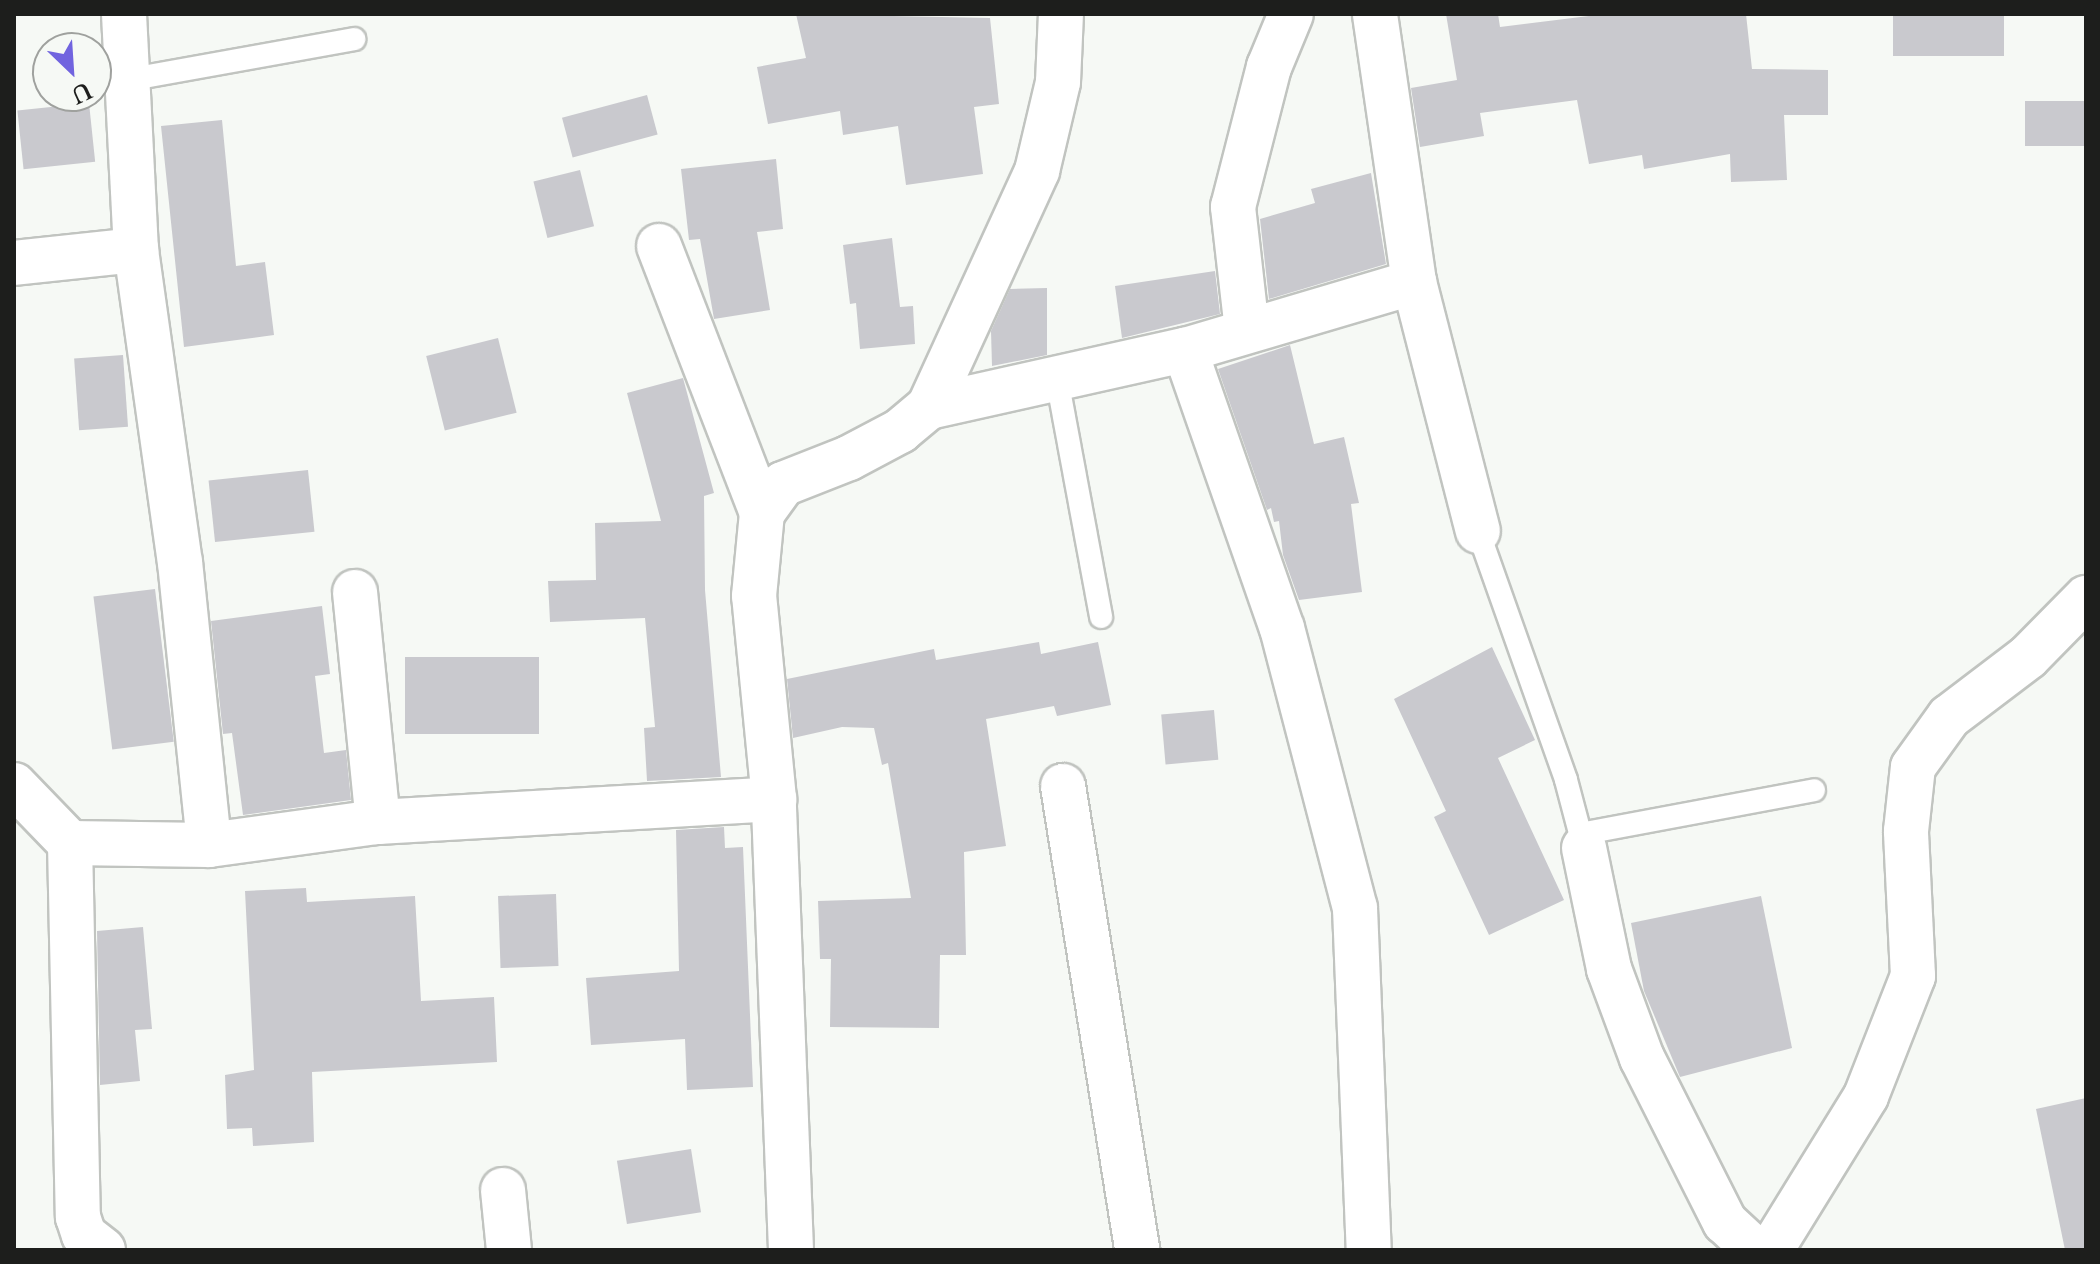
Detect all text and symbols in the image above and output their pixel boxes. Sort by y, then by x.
north arrow [32,32,112,112]
text: U [67,76,96,109]

